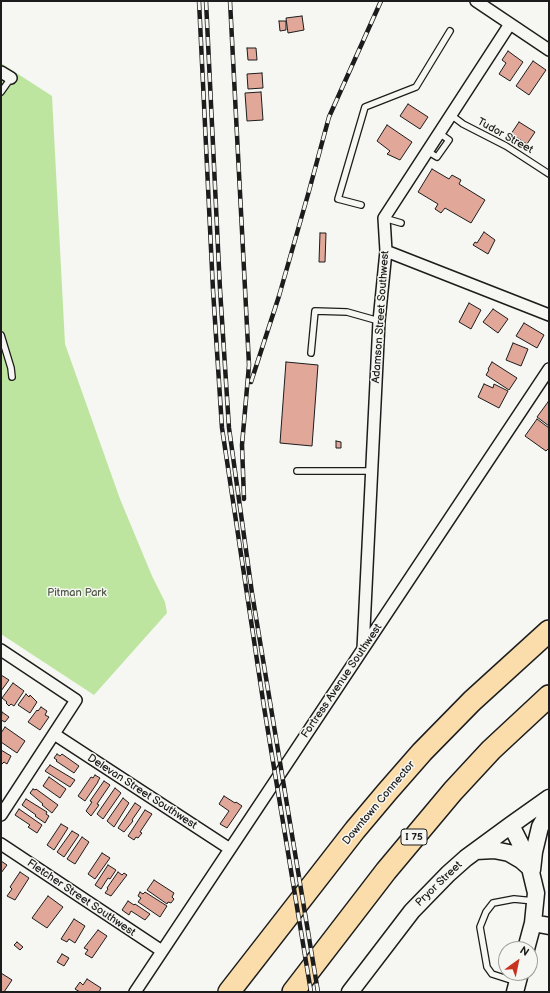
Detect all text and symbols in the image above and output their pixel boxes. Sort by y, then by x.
street label: Tudor Street [475,115,535,157]
street label: Adamson Street Southwest [370,250,392,384]
park label: Pitman Park [47,586,107,600]
street label: Fortress Avenue Southwest [299,621,385,741]
street label: Delevan Street Southwest [85,752,199,832]
street label: Downtown Connector [340,758,418,848]
road number: I 75 [401,829,427,845]
street label: Fletcher Street Southwest [24,857,138,939]
street label: Pryor Street [413,859,465,909]
north arrow [498,941,538,981]
text: N [517,944,531,959]

